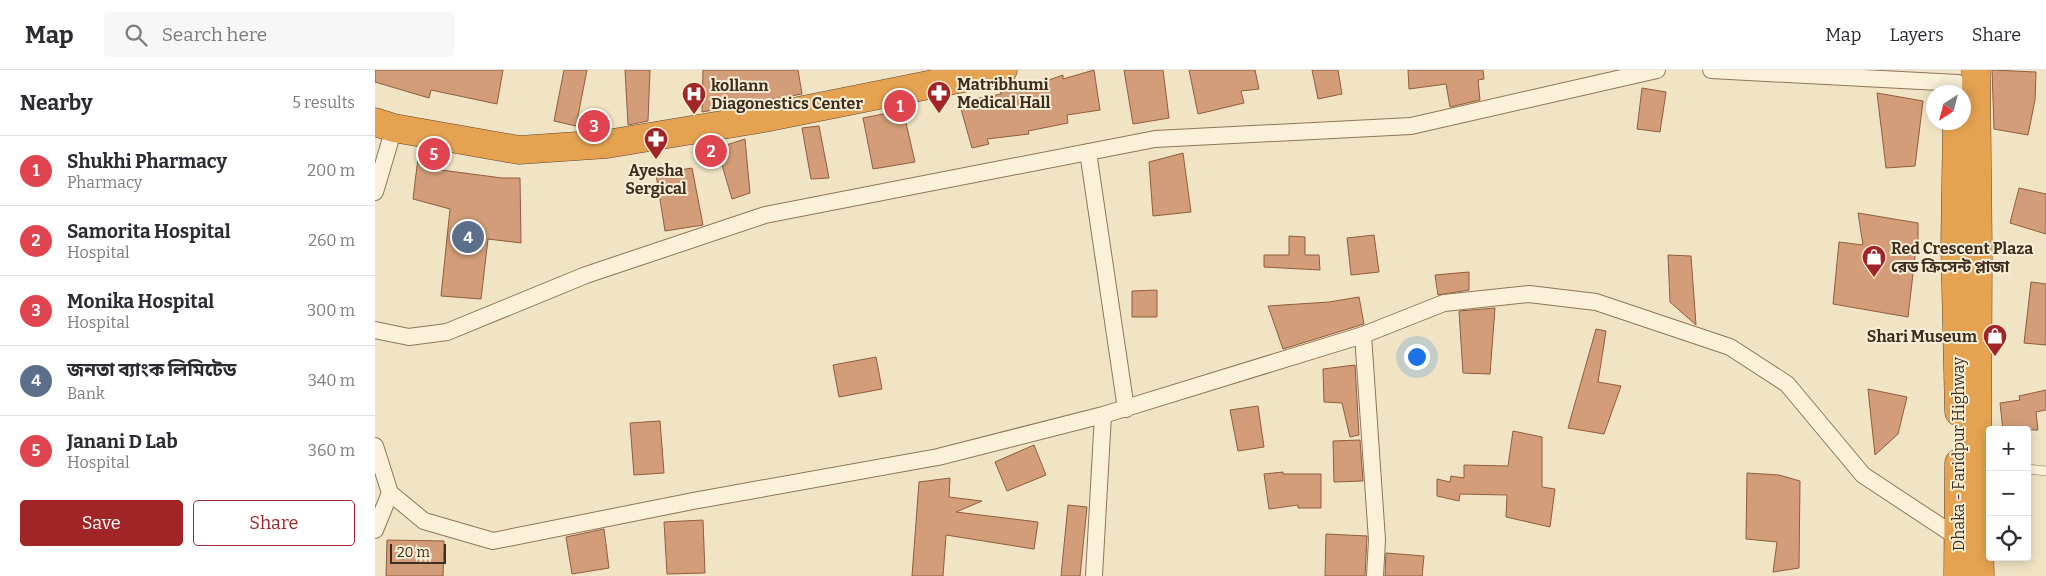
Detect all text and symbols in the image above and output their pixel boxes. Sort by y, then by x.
search box [104,12,454,57]
text: Map [25,21,74,49]
icon: search [122,21,150,49]
text: Search here [162,23,267,46]
text: Map [1825,24,1861,46]
text: Layers [1889,24,1944,46]
text: Share [1972,24,2021,46]
place label: Matribhumi Medical Hall [957,75,1050,112]
place label: kollann Diagonestics Center [711,76,863,113]
pharmacy icon: Matribhumi Medical Hall [926,80,952,114]
hospital icon: kollann Diagonestics Center [681,81,707,115]
north arrow [1926,85,1971,130]
pin: 1 [884,87,916,125]
text: Nearby [20,90,93,116]
text: 5 results [292,93,355,112]
pin: 3 [578,107,610,145]
pharmacy icon: Ayesha Sergical [643,126,669,160]
pin: 2 [695,132,727,170]
pin: 5 [418,135,450,173]
text: Shukhi Pharmacy [67,150,227,173]
text: 1 [33,161,39,180]
text: 200 m [307,161,355,180]
place label: Ayesha Sergical [625,161,687,198]
text: Pharmacy [67,173,142,192]
pin: 4 [452,218,484,256]
text: Samorita Hospital [67,220,231,243]
text: 2 [31,231,41,250]
text: 260 m [308,231,355,250]
place label: Red Crescent Plaza রেড ক্রিসেন্ট প্লাজা [1891,239,2033,276]
text: Hospital [67,243,130,262]
shop icon: Red Crescent Plaza রেড ক্রিসেন্ট প্লাজা [1861,244,1887,278]
text: Monika Hospital [67,290,214,313]
text: 3 [31,301,41,320]
text: 300 m [307,301,355,320]
text: Hospital [67,313,130,332]
shop icon: Shari Museum [1982,323,2008,357]
place label: Shari Museum [1867,327,1978,346]
your location [1404,344,1430,370]
street label: Dhaka - Faridpur Highway [1949,356,1968,551]
text: জনতা ব্যাংক লিমিটেড [67,358,237,381]
text: 4 [31,371,41,390]
text: 340 m [308,371,355,390]
text: Bank [67,384,105,403]
map controls [1986,426,2031,561]
button: + [1986,426,2031,471]
text: Janani D Lab [67,430,178,453]
text: 5 [32,441,40,460]
text: 360 m [308,441,355,460]
text: Hospital [67,453,130,472]
button: − [1986,471,2031,516]
button: Save [20,500,183,546]
button: Share [193,500,355,546]
button: locate [1986,516,2031,561]
scale bar [390,541,446,564]
text: 20 m [397,544,430,561]

